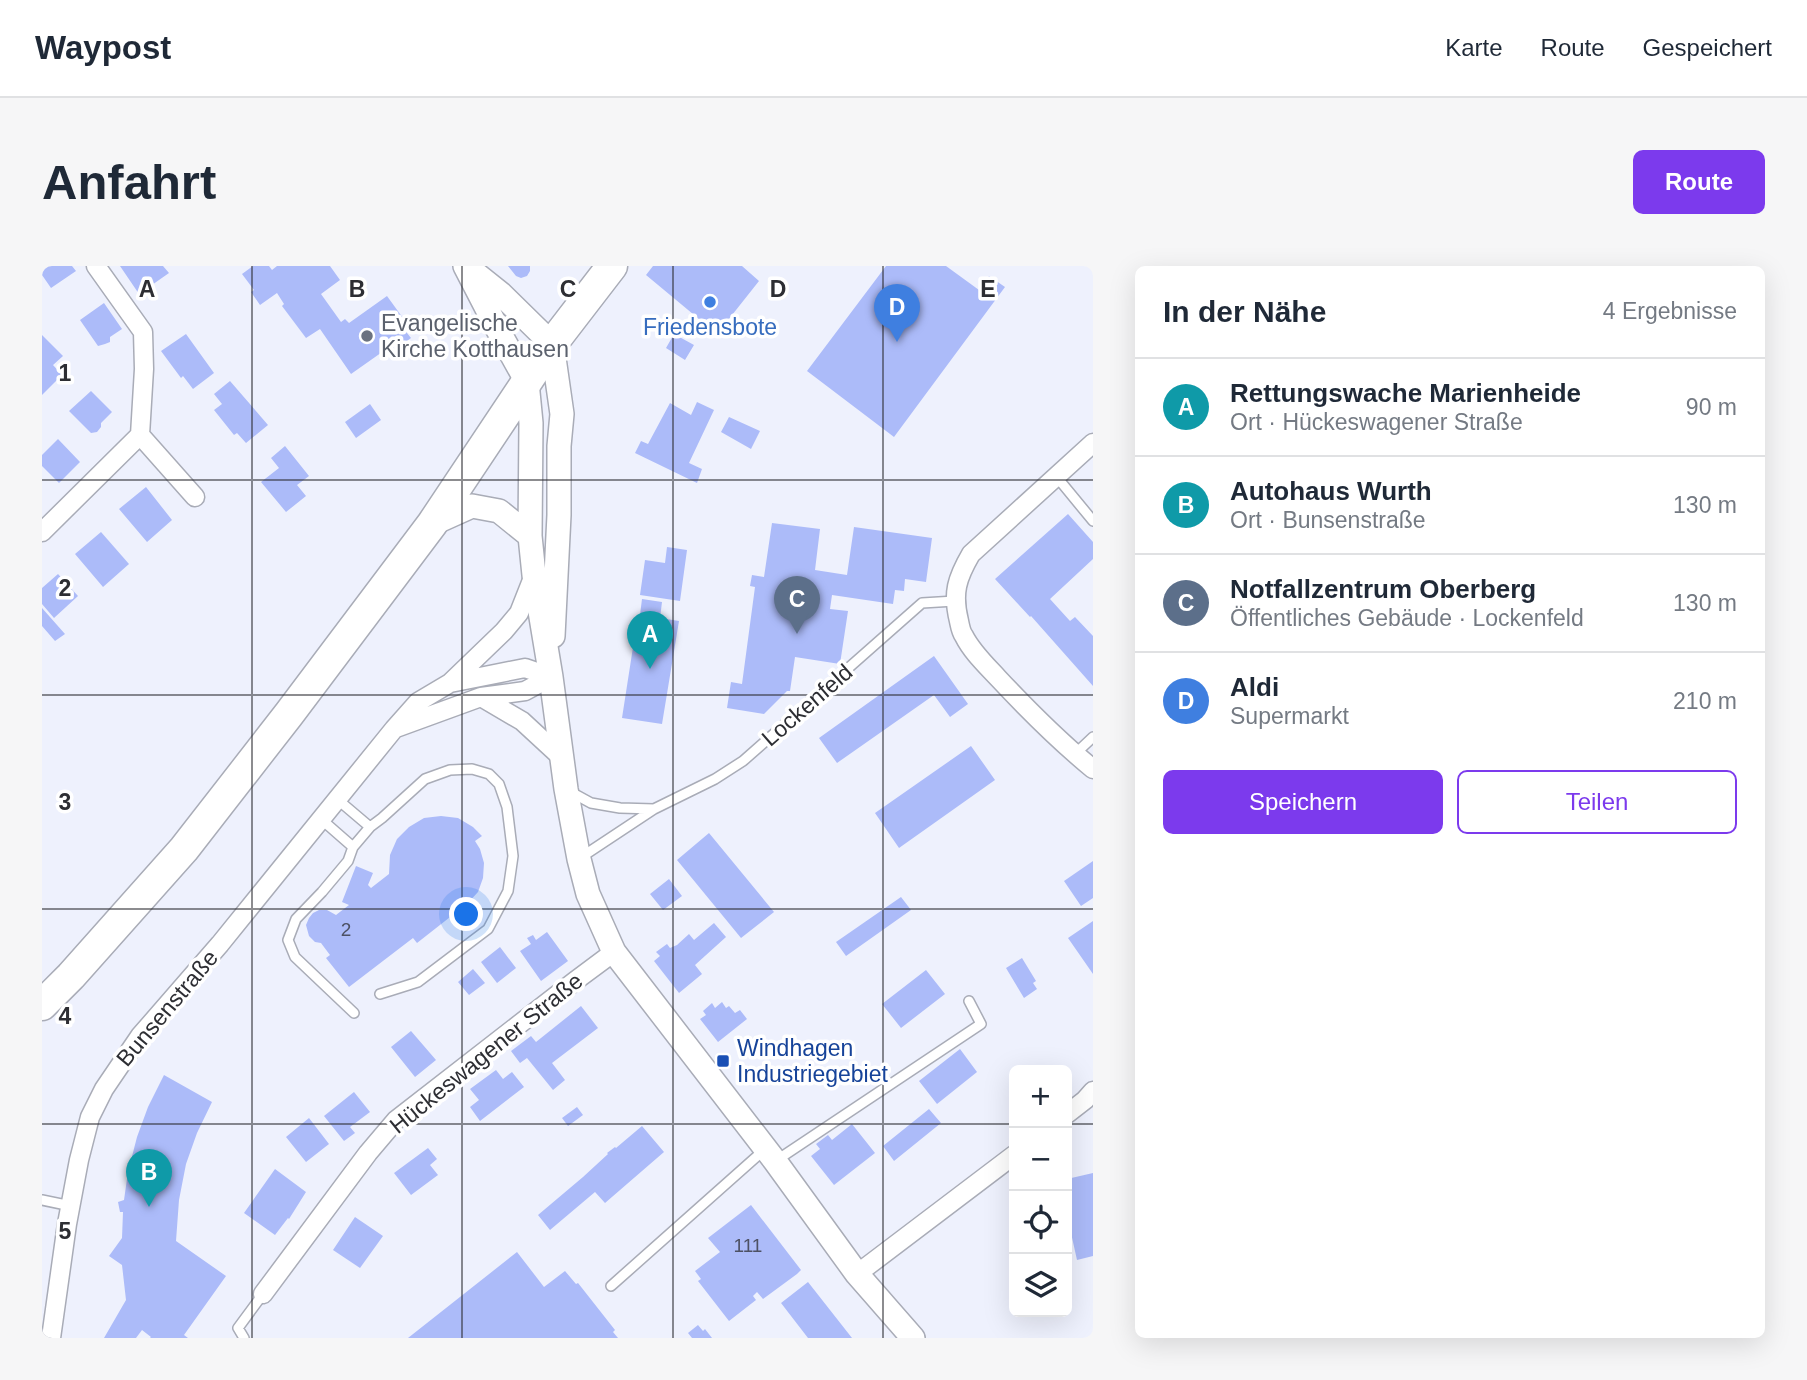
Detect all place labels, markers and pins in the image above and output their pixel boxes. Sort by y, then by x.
pin: D [874,284,920,342]
marker: Friedensbote [702,294,718,310]
place label: Evangelische Kirche Kotthausen [381,310,569,362]
place label: Friedensbote [643,314,777,340]
marker: Evangelische Kirche Kotthausen [359,328,375,344]
pin: C [774,576,820,634]
pin: A [627,611,673,669]
place label: Windhagen Industriegebiet [737,1035,888,1087]
marker: Windhagen Industriegebiet [715,1053,731,1069]
pin: B [126,1149,172,1207]

